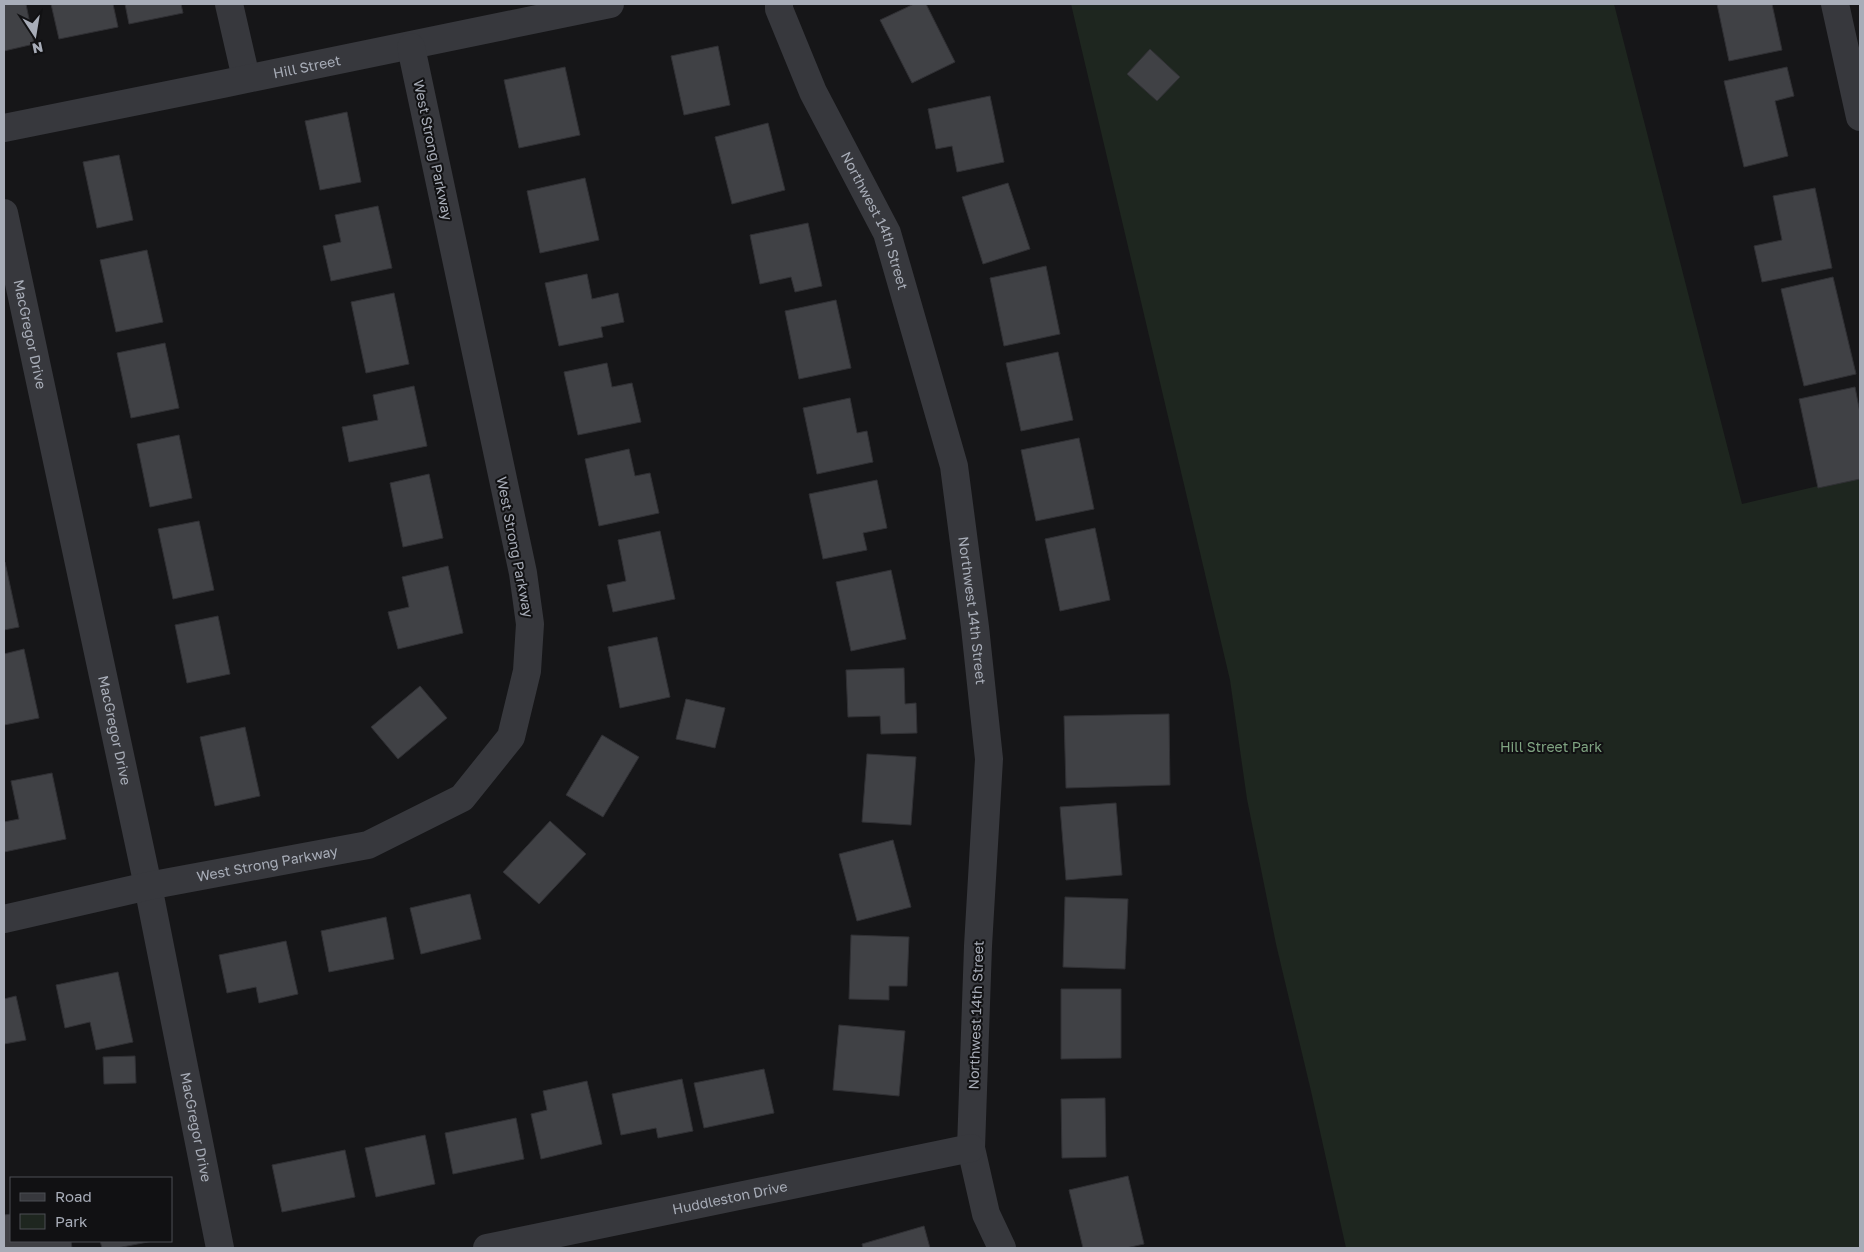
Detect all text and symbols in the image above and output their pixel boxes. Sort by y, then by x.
north arrow [10,10,60,60]
text: N [31,39,45,58]
street label: Hill Street [272,51,342,81]
street label: West Strong Parkway [410,78,457,222]
street label: Northwest 14th Street [838,149,912,292]
street label: MacGregor Drive [10,278,50,391]
street label: West Strong Parkway [493,475,538,619]
street label: Northwest 14th Street [955,535,990,685]
street label: MacGregor Drive [95,674,135,787]
park label: Hill Street Park [1500,738,1602,755]
street label: West Strong Parkway [195,842,339,885]
street label: Northwest 14th Street [964,940,987,1090]
street label: MacGregor Drive [177,1071,216,1183]
legend [10,1177,172,1242]
street label: Huddleston Drive [671,1177,789,1218]
text: Road [55,1187,92,1205]
text: Park [55,1212,88,1230]

